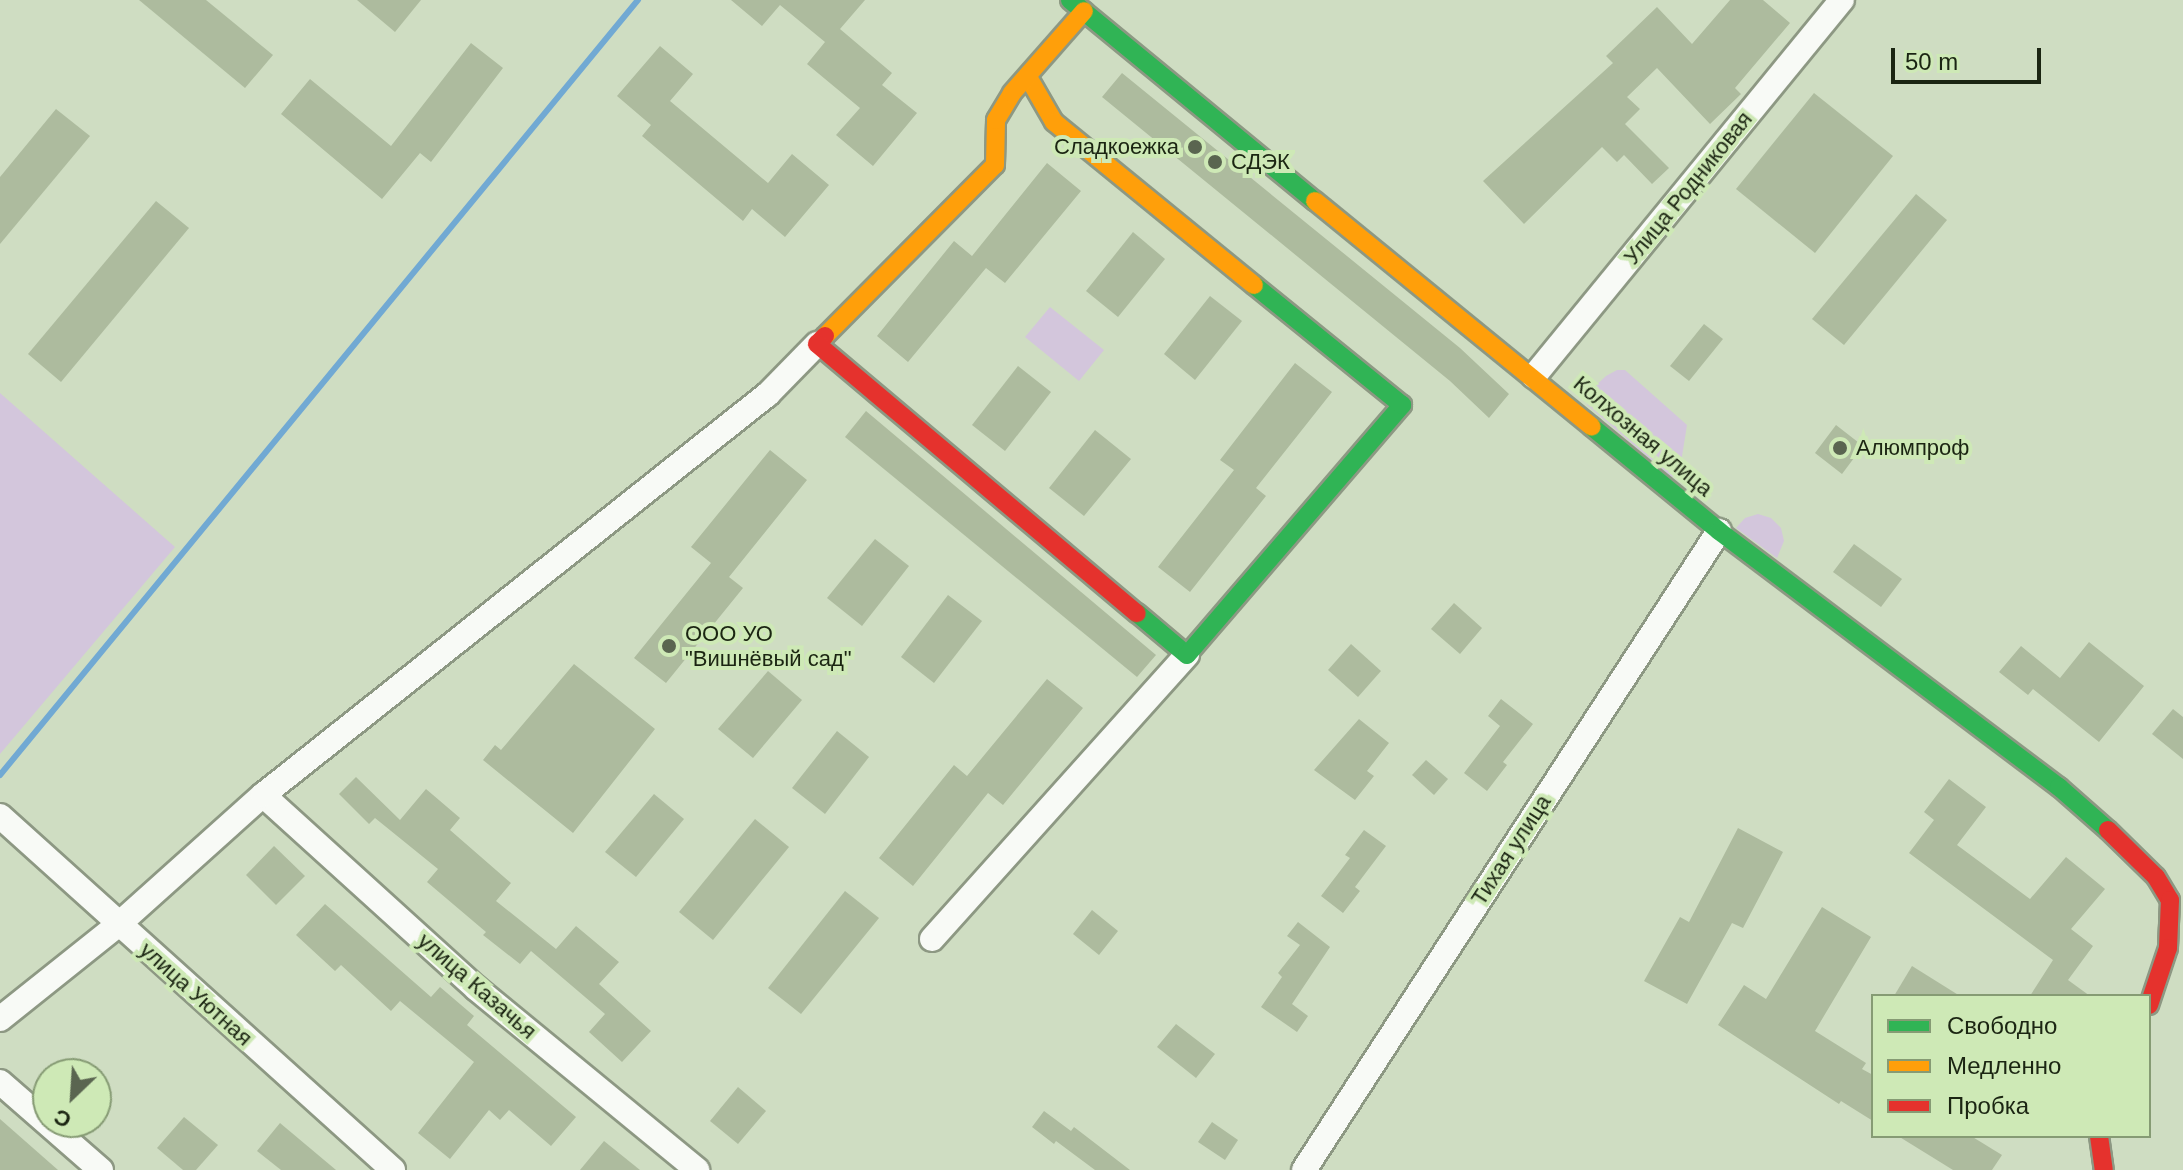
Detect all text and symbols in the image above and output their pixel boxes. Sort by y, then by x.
scale bar [1895,32,2045,82]
text: 50 m [1905,48,1958,75]
street label: Улица Родниковая [1618,106,1758,270]
place label: Сладкоежка [1054,134,1179,160]
marker: Сладкоежка [1186,138,1204,156]
place label: СДЭК [1231,149,1290,175]
marker: СДЭК [1206,153,1224,171]
street label: Колхозная улица [1568,370,1718,502]
place label: Алюмпроф [1856,435,1969,461]
marker: Алюмпроф [1831,439,1849,457]
place label: ООО УО "Вишнёвый сад" [685,620,852,672]
marker: ООО УО "Вишнёвый сад" [660,637,678,655]
street label: Тихая улица [1466,790,1556,910]
street label: улица Казачья [412,927,542,1045]
street label: улица Уютная [134,937,258,1051]
legend [1871,994,2151,1138]
text: Свободно [1947,1012,2057,1039]
text: Медленно [1947,1052,2061,1079]
north arrow [32,1058,112,1138]
text: Пробка [1947,1092,2029,1119]
text: С [50,1104,75,1133]

